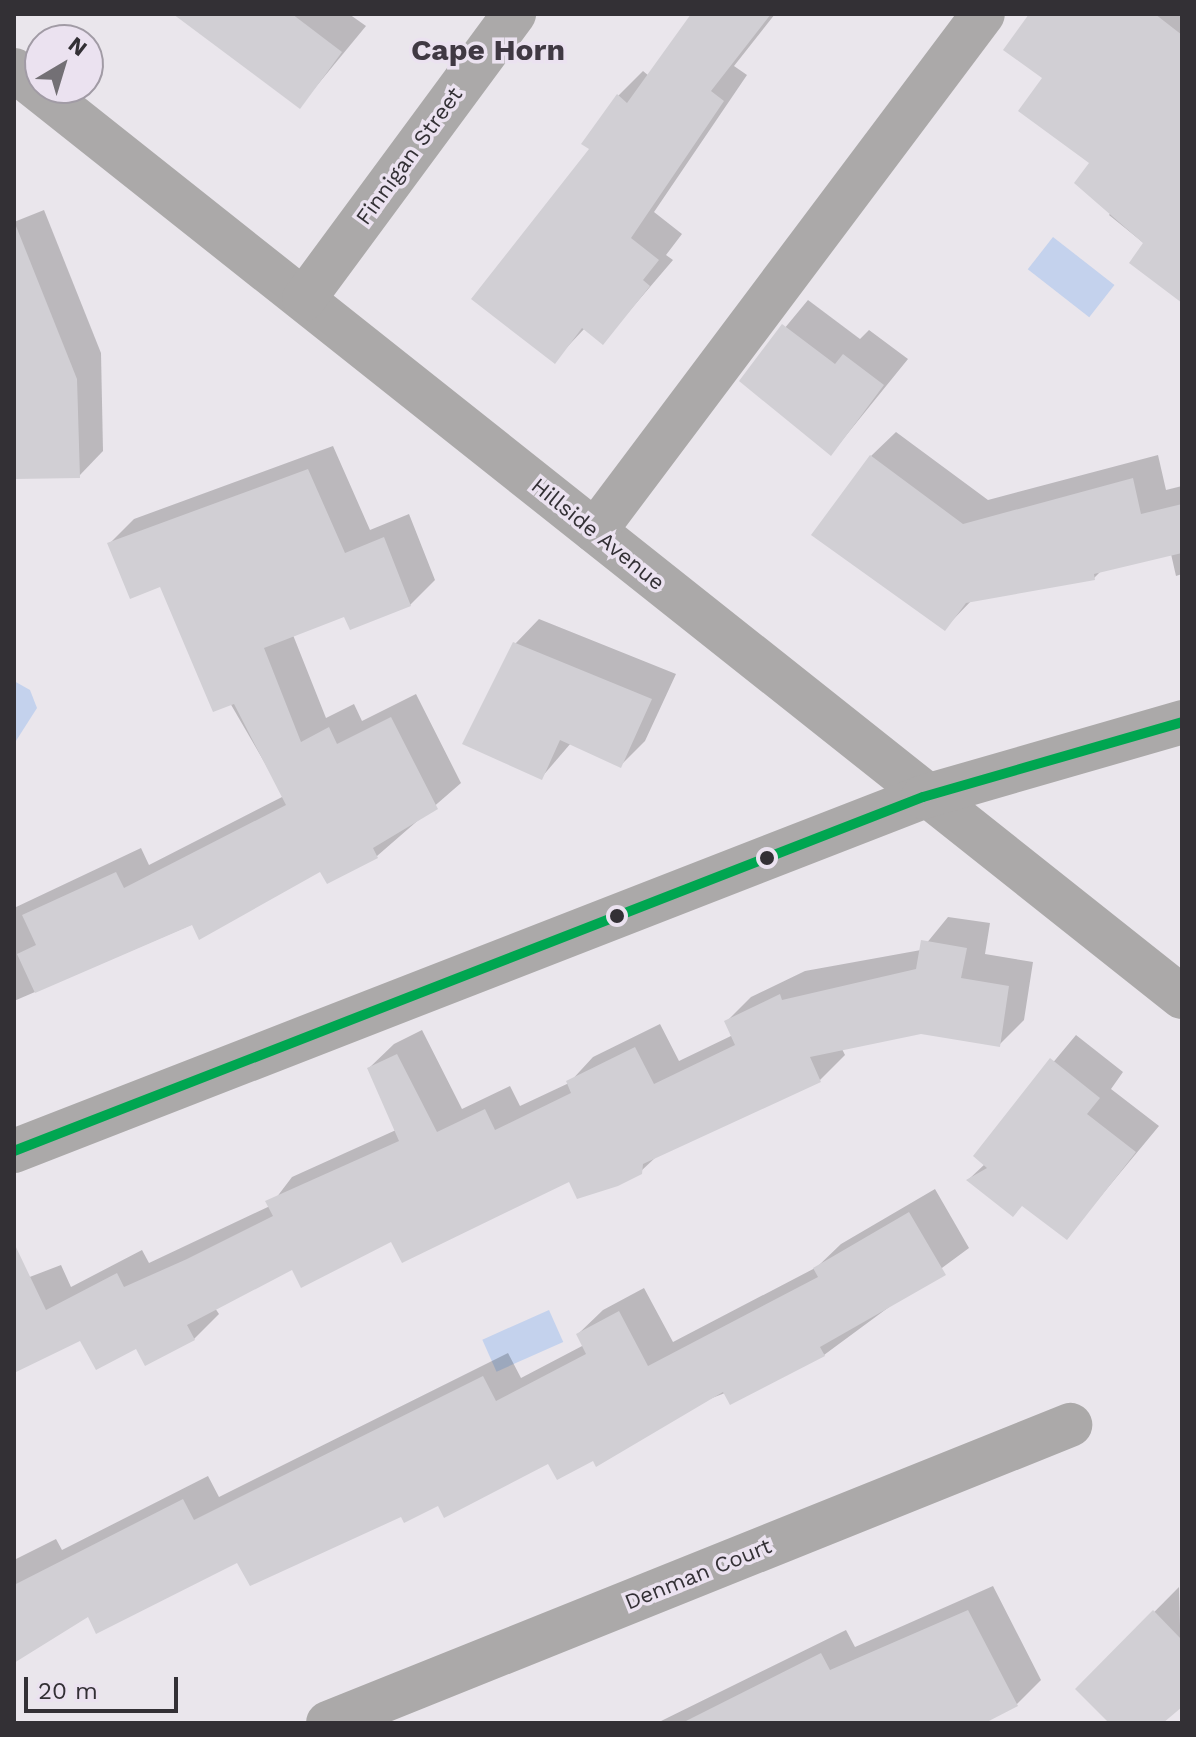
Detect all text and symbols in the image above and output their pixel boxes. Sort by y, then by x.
north arrow [24,24,104,104]
text: N [64,31,92,61]
district label: Cape Horn [411,32,565,68]
street label: Finnigan Street [350,82,468,230]
street label: Hillside Avenue [526,472,670,596]
unlabelled marker [759,850,775,866]
unlabelled marker [609,908,625,924]
street label: Denman Court [621,1533,775,1615]
scale bar [28,1661,182,1711]
text: 20 m [38,1677,98,1705]

